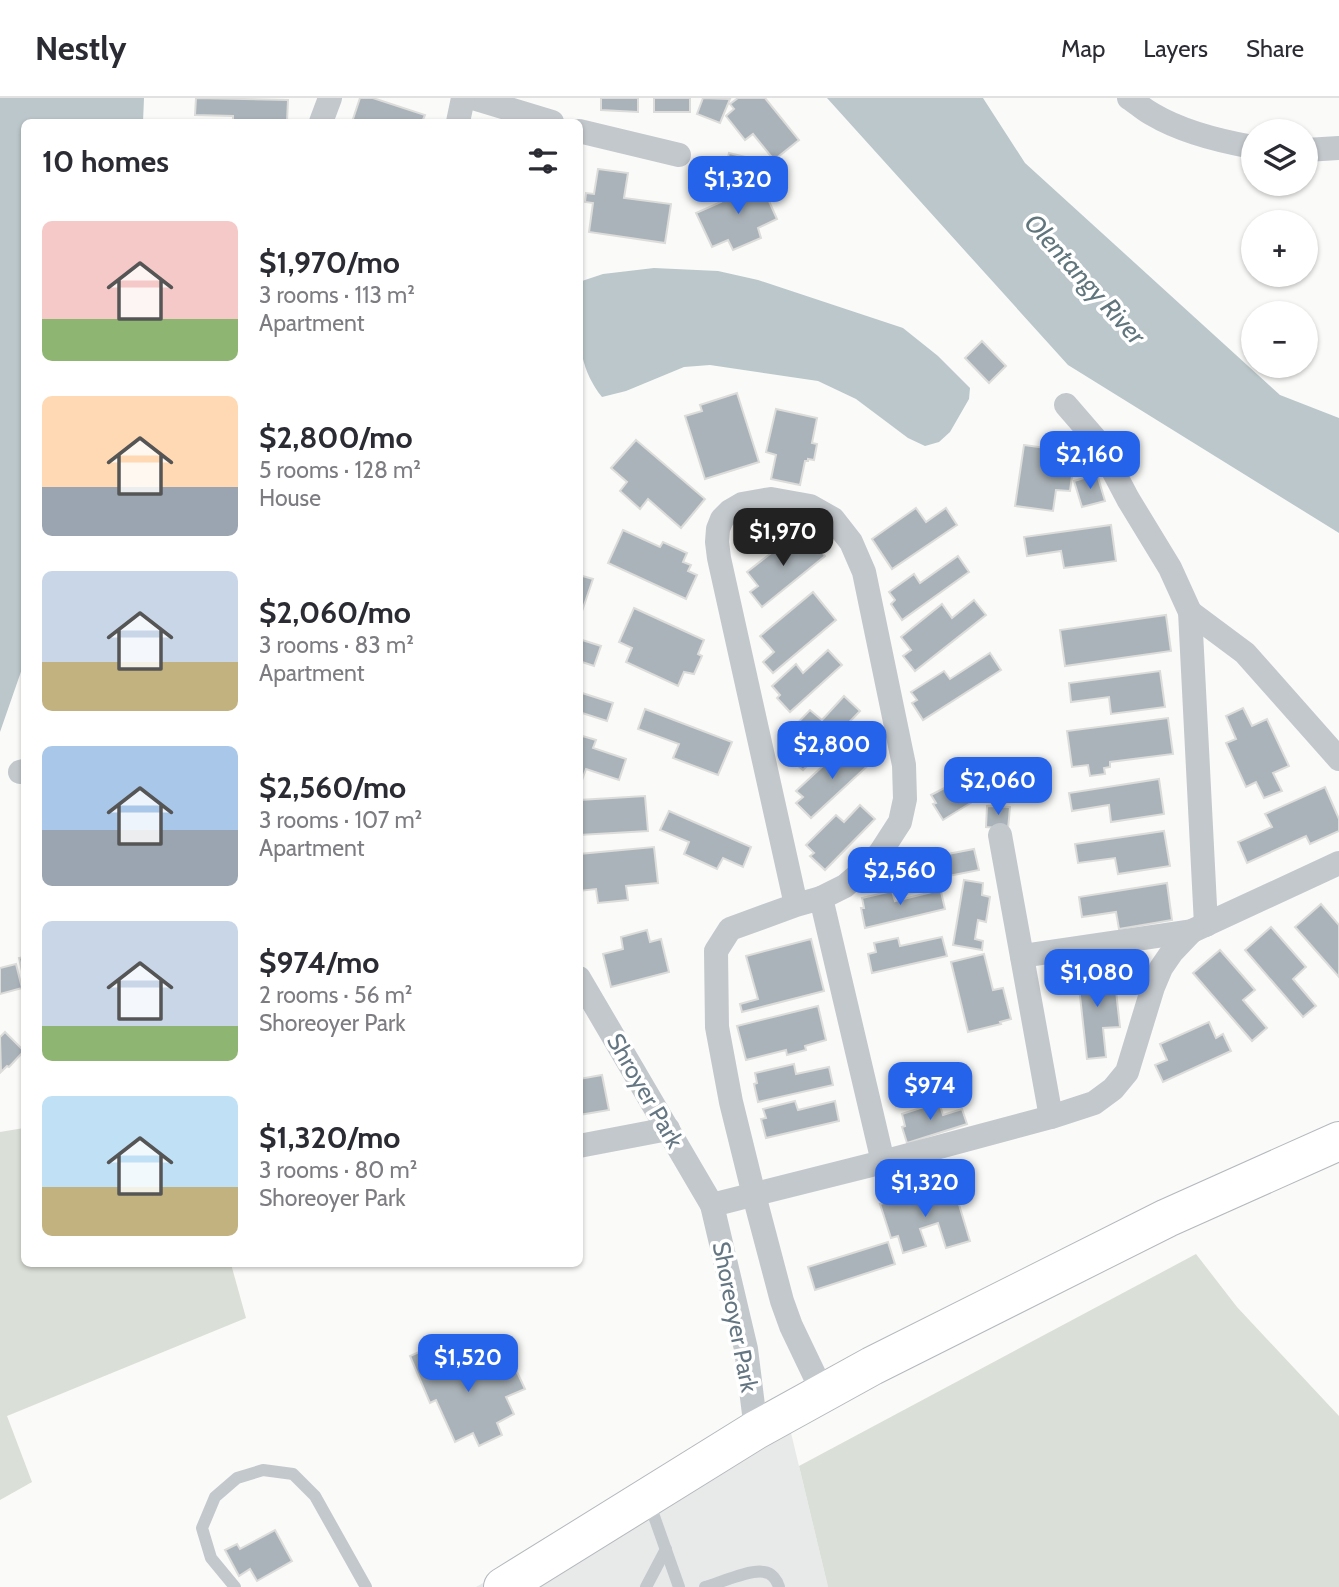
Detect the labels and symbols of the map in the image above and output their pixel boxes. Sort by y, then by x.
pin: $1,320 [681,156,795,216]
water label: Olentangy River [1018,207,1153,352]
pin: $2,160 [1033,432,1147,491]
pin: $1,970 [726,508,840,568]
pin: $2,800 [775,722,889,781]
pin: $2,060 [941,758,1055,817]
pin: $2,560 [843,848,957,907]
pin: $1,080 [1040,950,1154,1009]
street label: Shroyer Park [601,1028,690,1153]
pin: $974 [889,1062,971,1122]
pin: $1,320 [868,1160,982,1219]
street label: Shoreoyer Park [707,1239,764,1395]
pin: $1,520 [411,1334,525,1394]

